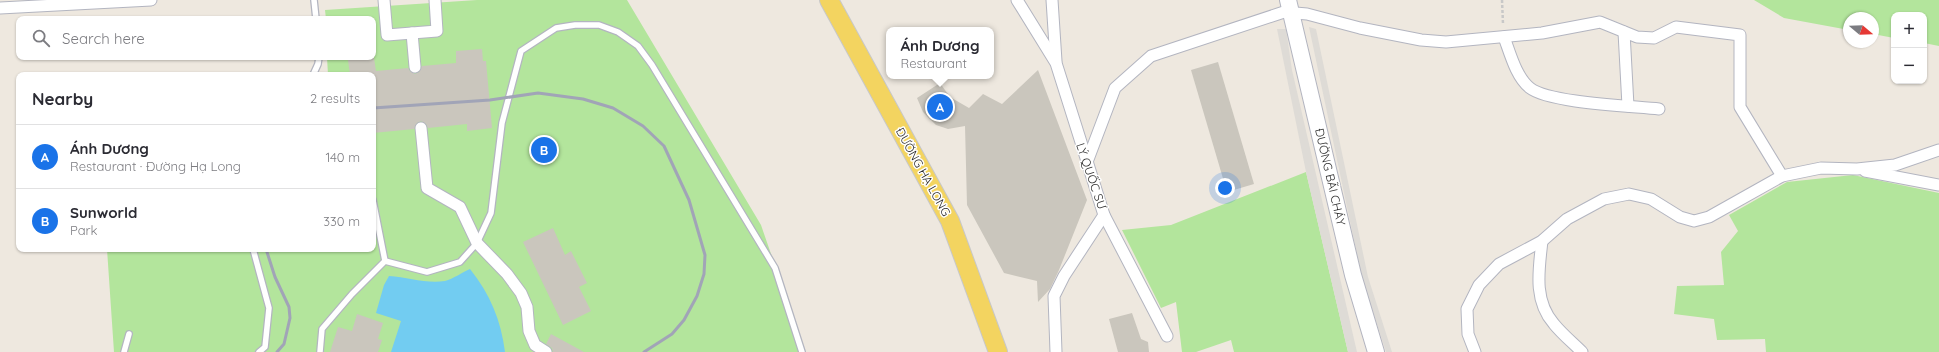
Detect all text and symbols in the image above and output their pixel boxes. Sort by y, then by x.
north arrow [1843,12,1879,48]
map controls [1891,12,1927,84]
button: + [1891,12,1927,48]
search box [16,16,376,60]
icon: search [30,27,52,49]
popup [886,27,994,79]
text: Search here [62,29,145,48]
text: Ánh Dương [901,36,979,55]
button: − [1891,48,1927,84]
text: Restaurant [901,55,967,71]
text: Nearby [32,88,93,109]
text: 2 results [310,90,360,106]
pin: A [927,92,953,122]
street label: ĐƯỜNG HẠ LONG [893,125,954,219]
street label: ĐƯỜNG BÃI CHÁY [1312,127,1349,227]
pin: B [531,135,557,165]
text: Ánh Dương [70,139,149,158]
street label: LÝ QUỐC SƯ [1073,141,1110,211]
text: A [41,149,49,165]
text: 140 m [325,149,360,165]
text: Restaurant · Đường Hạ Long [70,158,241,174]
your location [1215,178,1235,198]
text: Sunworld [70,203,137,222]
text: B [41,213,49,229]
text: 330 m [323,213,360,229]
text: Park [70,222,98,238]

